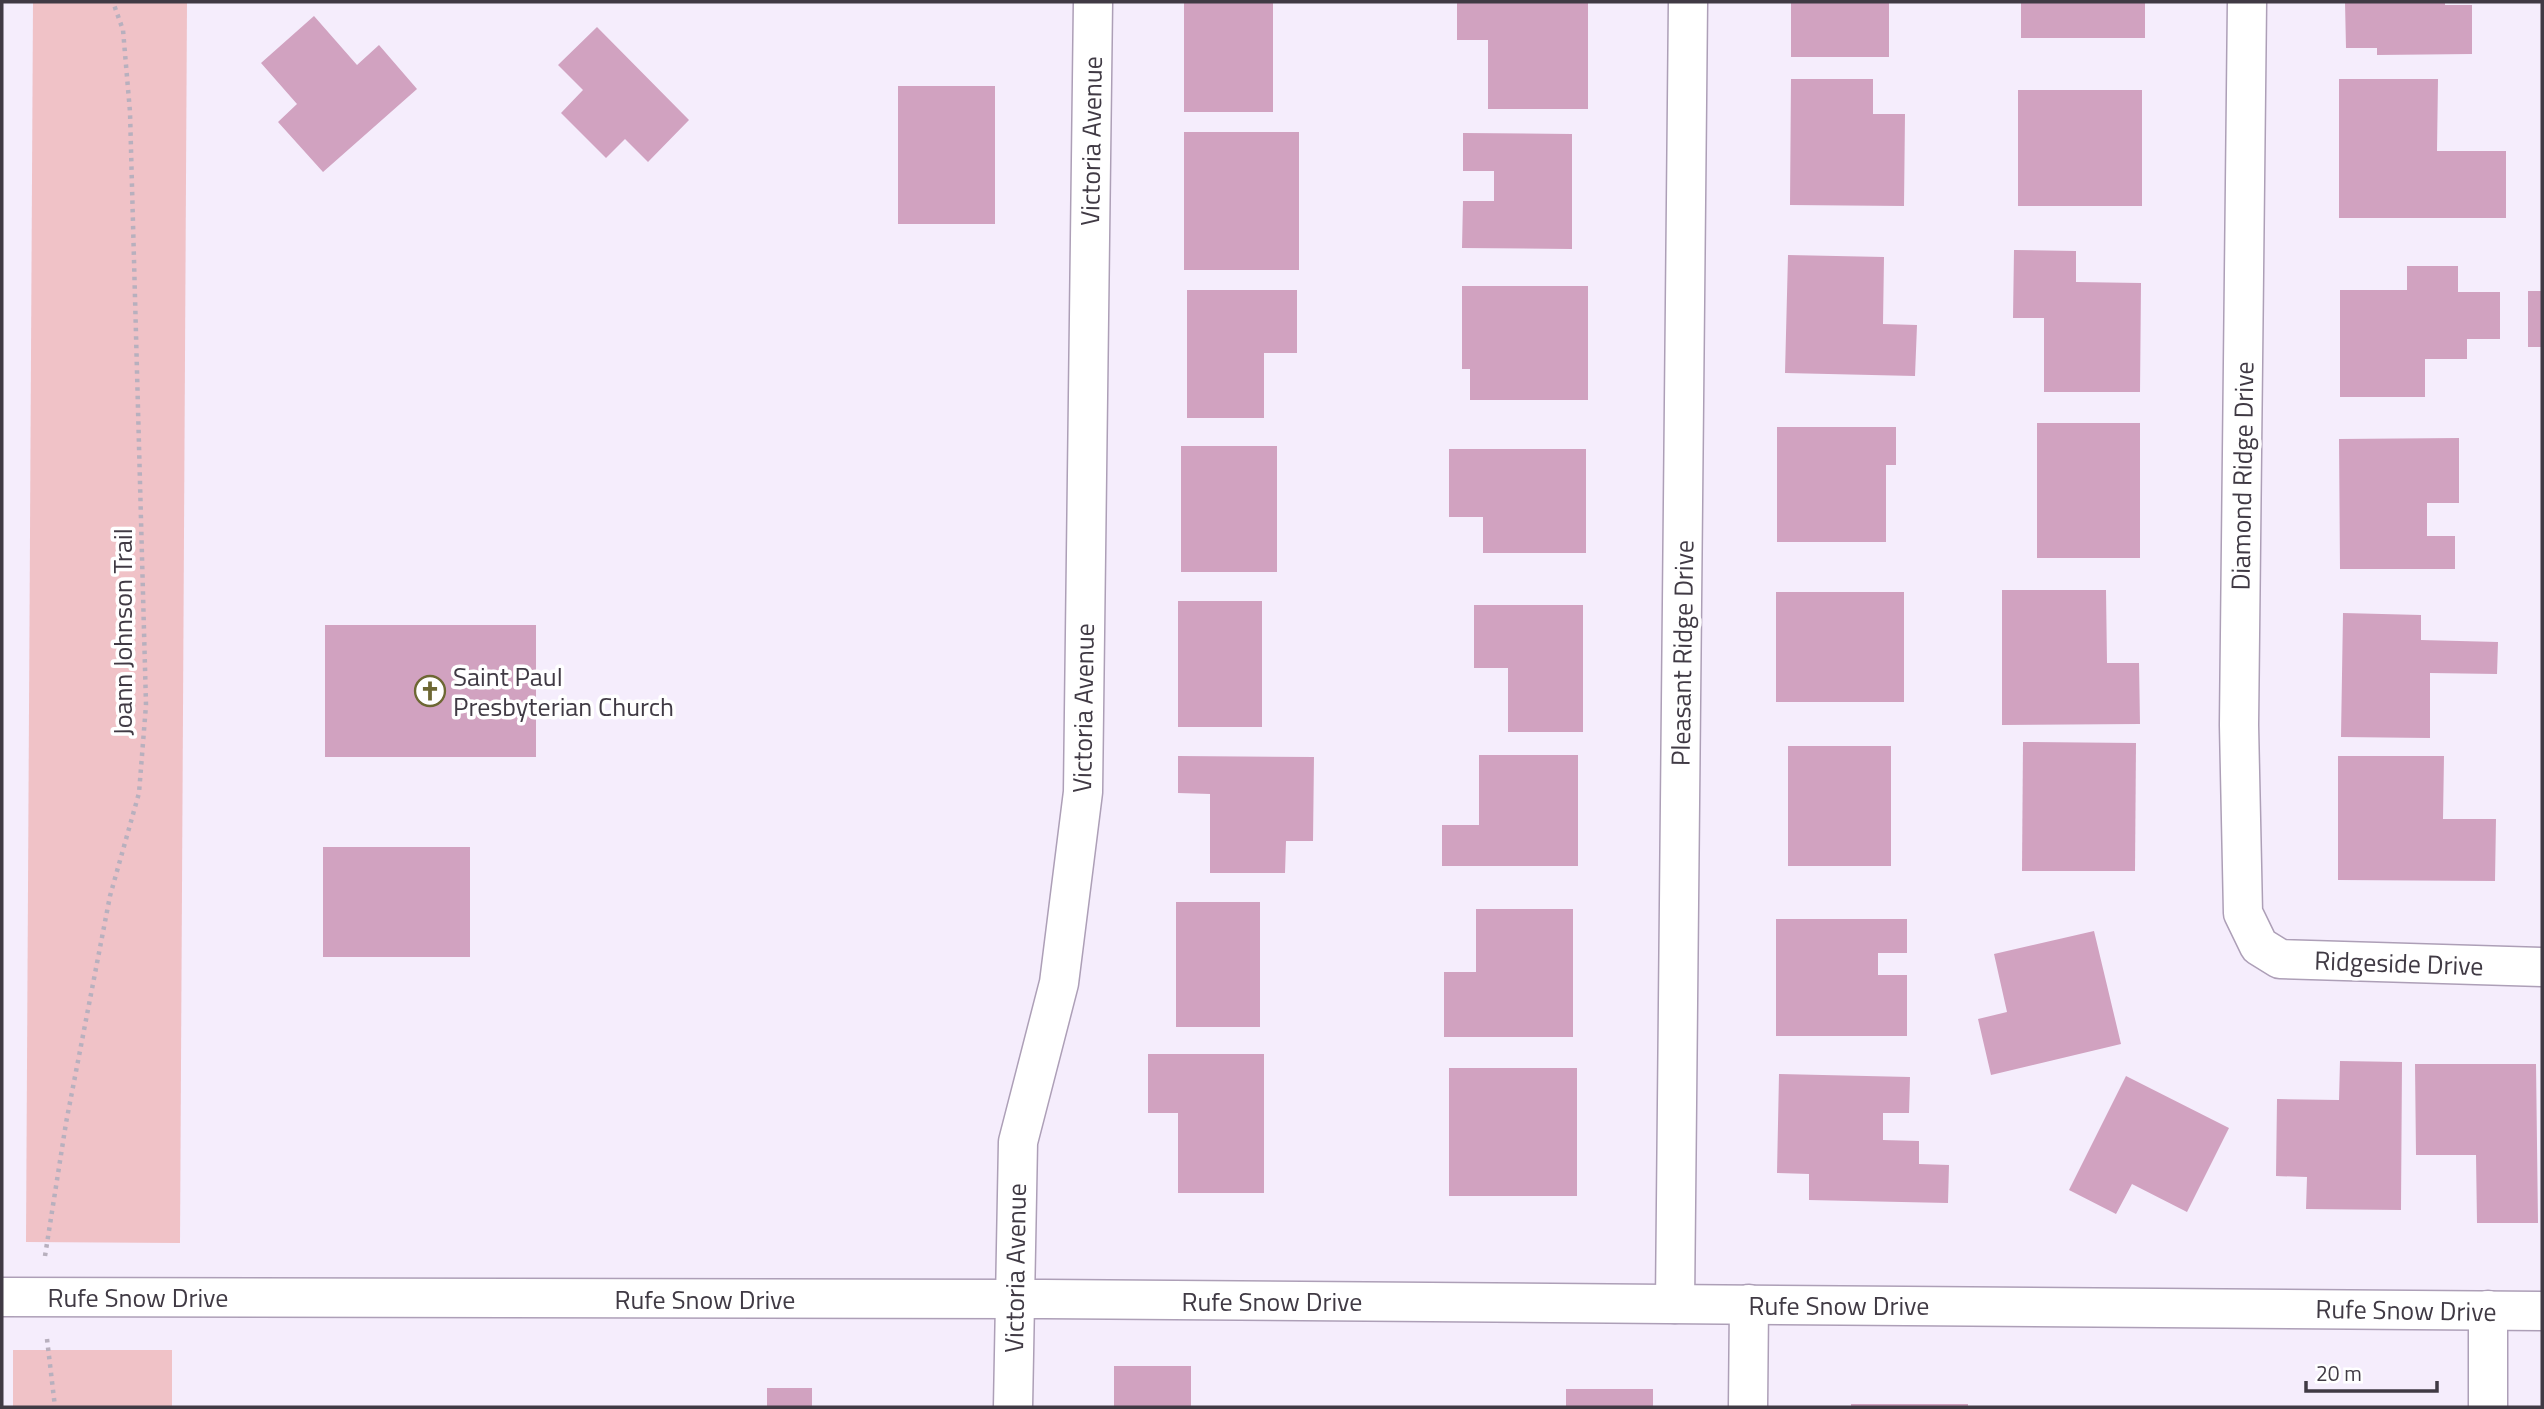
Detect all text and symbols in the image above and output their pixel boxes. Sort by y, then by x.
street label: Victoria Avenue [1070,56,1112,226]
street label: Diamond Ridge Drive [2221,361,2263,591]
street label: Joann Johnson Trail [103,528,142,736]
street label: Pleasant Ridge Drive [1661,540,1703,766]
street label: Victoria Avenue [1062,623,1104,793]
place label: Saint Paul Presbyterian Church [453,657,674,726]
church icon: Saint Paul Presbyterian Church [413,674,447,708]
street label: Ridgeside Drive [2314,941,2484,985]
street label: Victoria Avenue [994,1183,1036,1353]
street label: Rufe Snow Drive [47,1278,229,1317]
street label: Rufe Snow Drive [614,1280,796,1319]
street label: Rufe Snow Drive [1181,1282,1363,1321]
street label: Rufe Snow Drive [1748,1286,1930,1325]
street label: Rufe Snow Drive [2315,1289,2497,1331]
scale bar [2306,1350,2437,1394]
text: 20 m [2316,1357,2362,1389]

